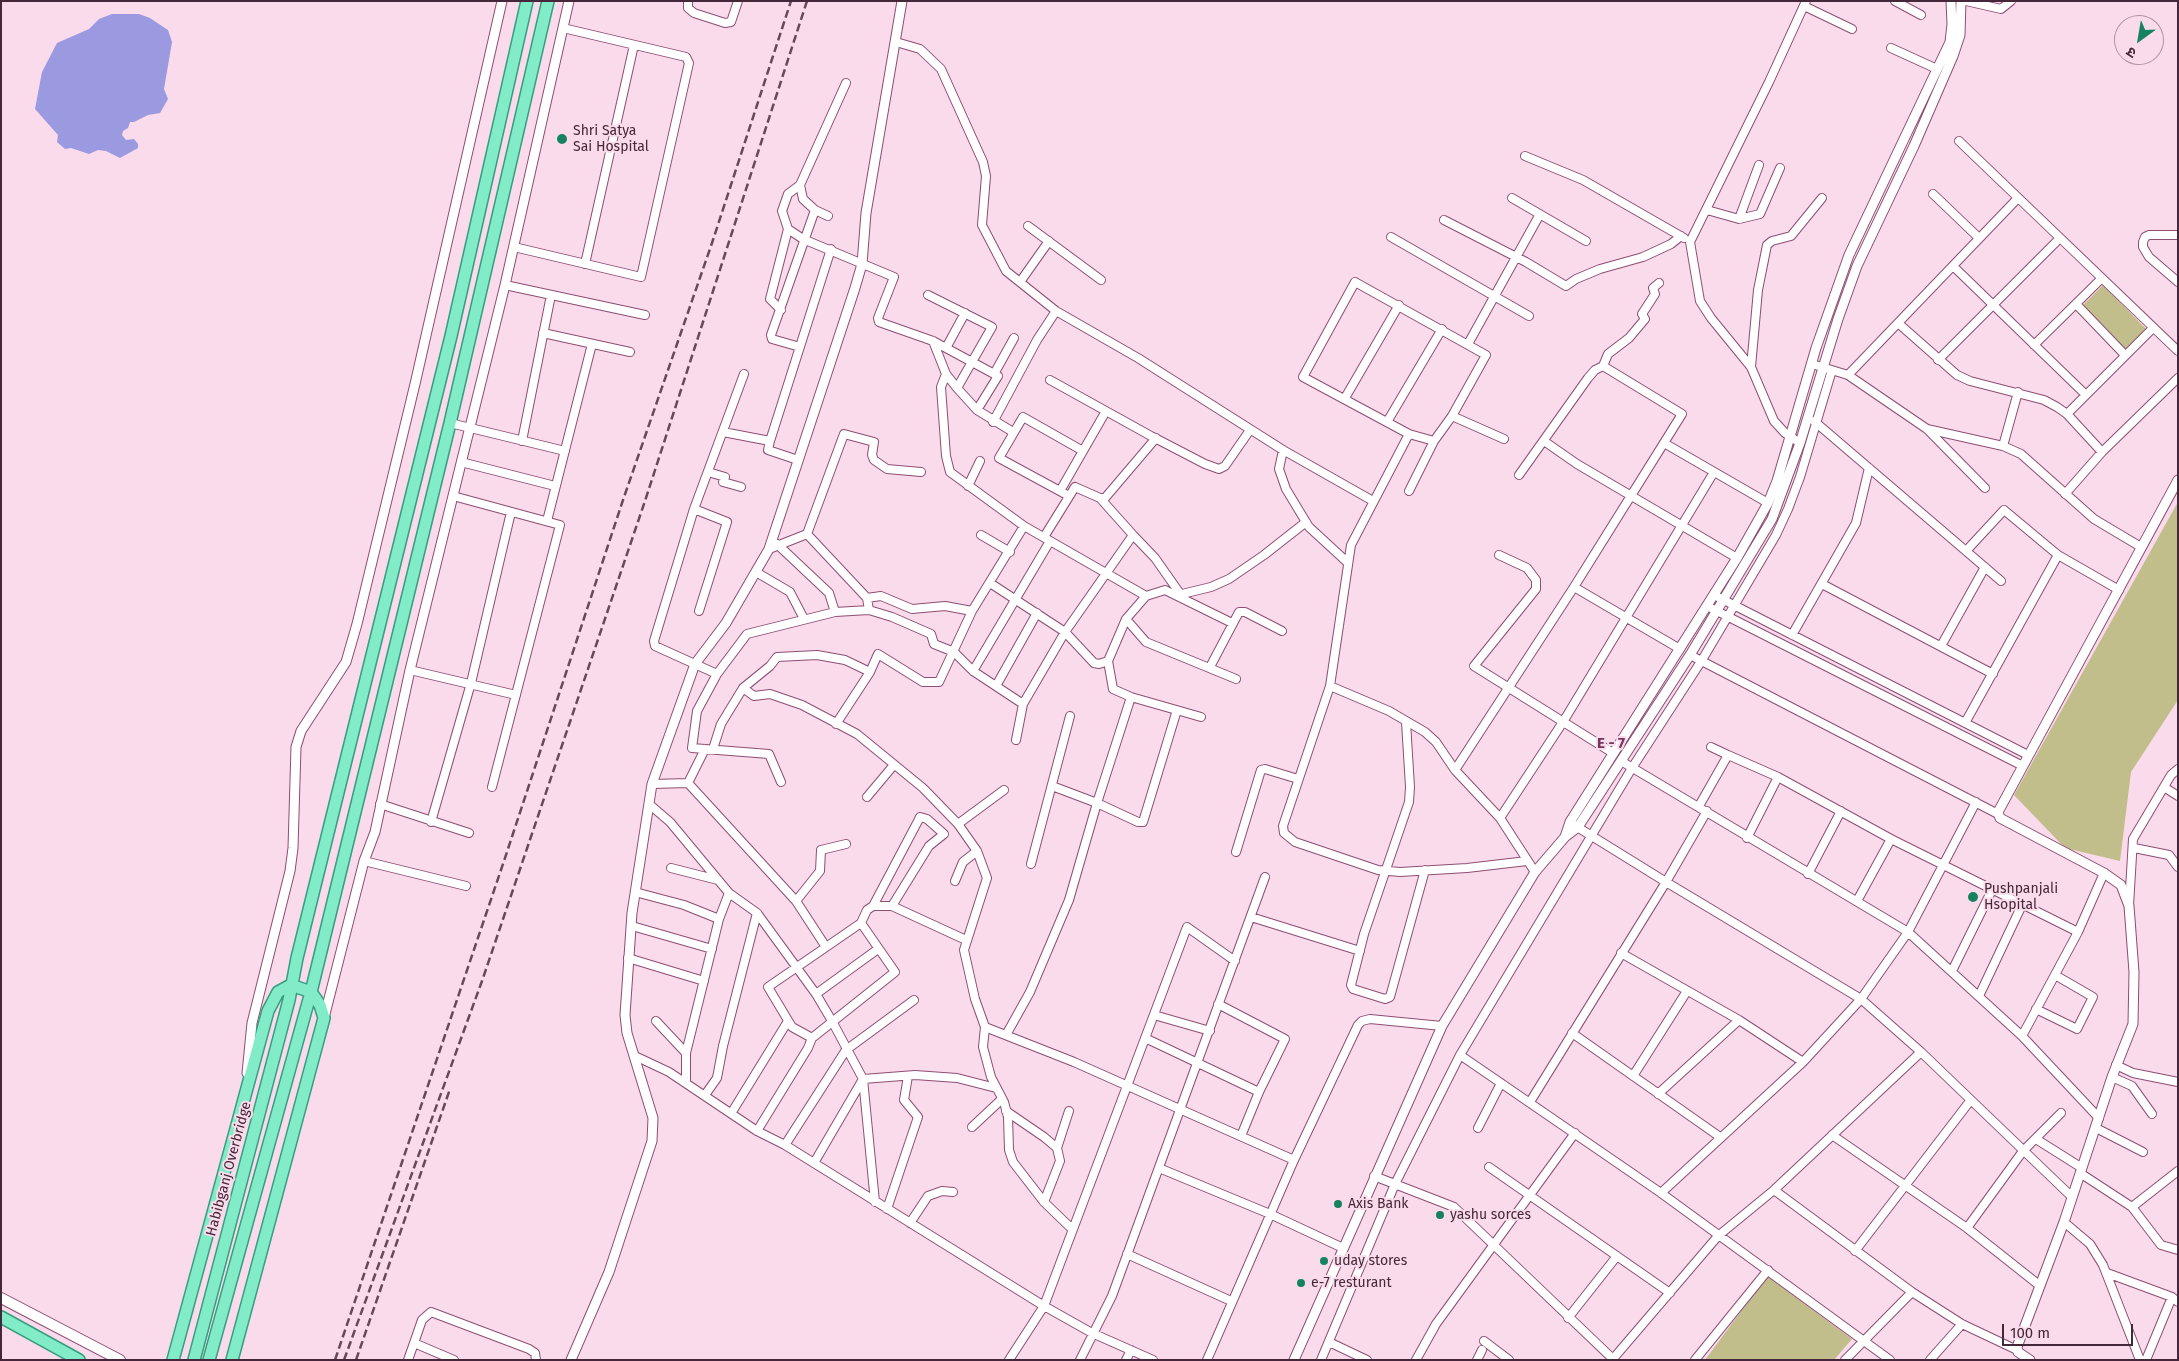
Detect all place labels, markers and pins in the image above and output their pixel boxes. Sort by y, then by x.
place label: Shri Satya Sai Hospital [573,123,649,156]
marker: Shri Satya Sai Hospital [555,132,569,146]
place label: Pushpanjali Hsopital [1984,881,2058,914]
marker: Pushpanjali Hsopital [1966,890,1980,904]
place label: Axis Bank [1348,1196,1409,1212]
marker: Axis Bank [1332,1198,1344,1210]
place label: yashu sorces [1450,1207,1531,1223]
marker: yashu sorces [1434,1209,1446,1221]
place label: uday stores [1334,1253,1407,1269]
marker: uday stores [1318,1255,1330,1267]
place label: e-7 resturant [1311,1275,1391,1291]
marker: e-7 resturant [1295,1277,1307,1289]

